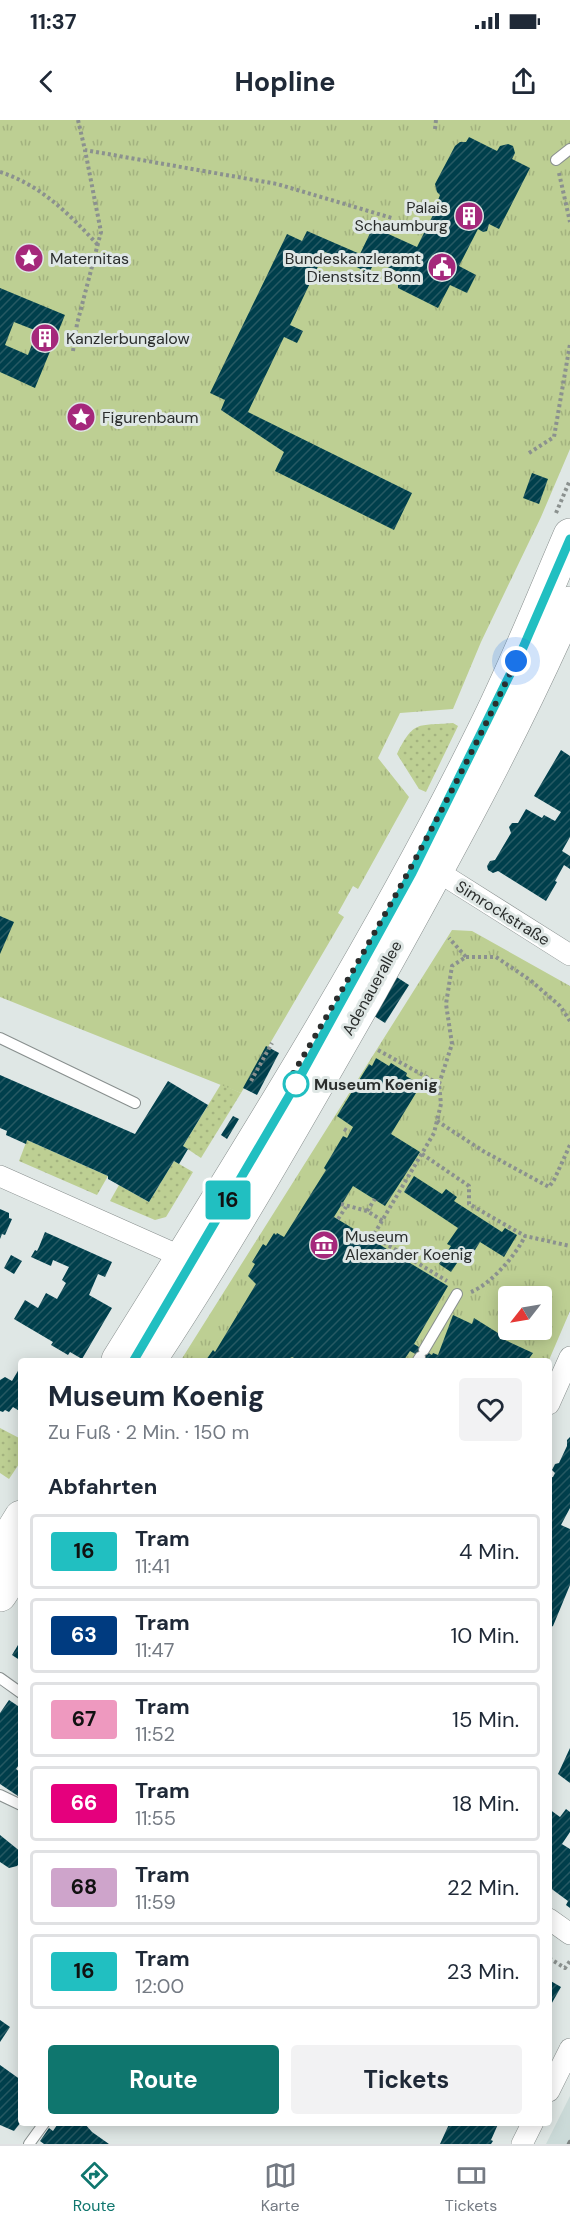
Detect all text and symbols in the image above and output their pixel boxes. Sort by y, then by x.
text: 11:37 [30,7,77,36]
text: Hopline [235,64,335,99]
icon: back [30,65,63,98]
icon: share [507,65,540,98]
place label: Palais Schaumburg [354,197,448,236]
building icon: Palais Schaumburg [453,200,485,232]
place icon: Maternitas [13,242,45,274]
place label: Maternitas [50,248,129,269]
place label: Bundeskanzleramt Dienstsitz Bonn [285,248,421,287]
public building icon: Bundeskanzleramt Dienstsitz Bonn [426,251,458,283]
building icon: Kanzlerbungalow [29,322,61,354]
place label: Kanzlerbungalow [66,328,190,349]
place icon: Figurenbaum [65,401,97,433]
place label: Figurenbaum [102,407,199,428]
your location [501,646,531,676]
street label: Simrockstraße [452,876,554,950]
street label: Adenauerallee [337,937,407,1039]
marker: Museum Koenig [283,1071,309,1097]
place label: Museum Koenig [314,1074,438,1095]
line badge: 16 [201,1180,255,1220]
text: 16 [218,1186,238,1214]
place label: Museum Alexander Koenig [345,1226,472,1265]
museum icon: Museum Alexander Koenig [308,1229,340,1261]
north arrow [498,1286,552,1340]
map controls [498,1286,552,1340]
text: Museum Koenig [48,1378,265,1415]
button: heart [459,1378,522,1441]
text: Zu Fuß · 2 Min. · 150 m [48,1419,249,1445]
text: Abfahrten [48,1472,157,1501]
text: Tram [135,1524,190,1553]
text: 16 [74,1537,94,1565]
text: 4 Min. [459,1537,519,1566]
text: 11:41 [135,1553,170,1579]
text: Tram [135,1608,190,1637]
text: 63 [71,1621,97,1649]
text: 10 Min. [450,1621,519,1650]
text: 11:47 [135,1637,174,1663]
text: Tram [135,1692,190,1721]
text: 67 [72,1705,96,1733]
text: 15 Min. [452,1705,519,1734]
text: 11:52 [135,1721,175,1747]
text: Tram [135,1776,190,1805]
text: 66 [71,1789,97,1817]
text: 18 Min. [452,1789,519,1818]
text: 11:55 [135,1805,176,1831]
text: Tram [135,1860,190,1889]
text: 68 [71,1873,97,1901]
text: 22 Min. [447,1873,519,1902]
text: 11:59 [135,1889,176,1915]
text: Tram [135,1944,190,1973]
text: 16 [74,1957,94,1985]
text: 23 Min. [447,1957,519,1986]
text: 12:00 [135,1973,184,1999]
button: Route [48,2045,279,2114]
button: Tickets [291,2045,522,2114]
tab: Route [73,2159,115,2216]
tab: Karte [261,2159,299,2216]
tab: Tickets [445,2159,497,2216]

